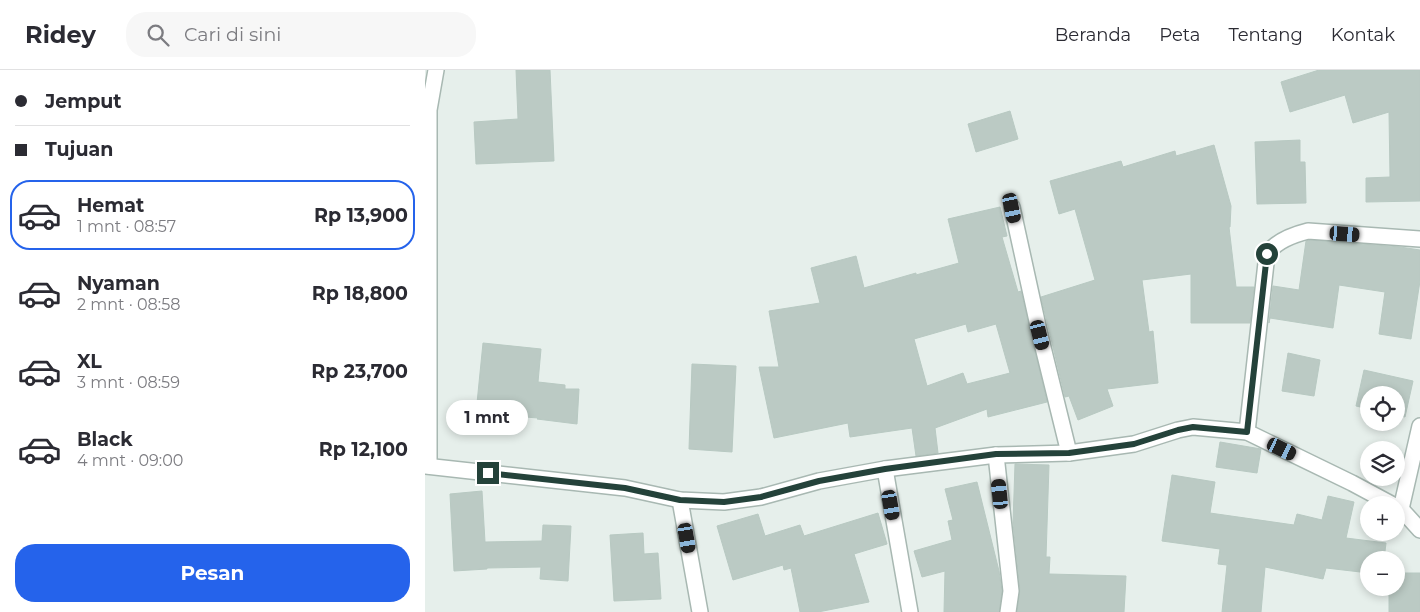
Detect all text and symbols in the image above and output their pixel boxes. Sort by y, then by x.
search box [126,12,476,57]
text: Ridey [25,20,96,49]
icon: search [144,21,172,49]
text: Cari di sini [184,23,281,46]
text: Beranda [1055,24,1131,46]
text: Peta [1159,24,1200,46]
text: Tentang [1228,24,1303,46]
text: Kontak [1331,24,1395,46]
text: Jemput [45,90,122,113]
text: Tujuan [45,138,113,161]
car [1001,192,1022,224]
icon: car [17,193,62,238]
text: Hemat [77,194,144,217]
text: Rp 13,900 [314,204,408,227]
text: 1 mnt · 08:57 [77,217,176,236]
car [1329,225,1360,243]
route start [1256,243,1278,265]
icon: car [17,271,62,316]
text: Nyaman [77,272,160,295]
text: Rp 18,800 [312,282,408,305]
text: 2 mnt · 08:58 [77,295,180,314]
car [1029,319,1050,351]
icon: car [17,349,62,394]
text: XL [77,350,102,373]
text: Rp 23,700 [311,360,408,383]
text: 3 mnt · 08:59 [77,373,180,392]
map controls [1360,386,1405,596]
button: locate [1360,386,1405,431]
callout: 1 mnt [447,400,529,436]
text: 1 mnt [464,408,510,427]
icon: car [17,427,62,472]
text: Black [77,428,133,451]
car [1265,436,1298,462]
text: Rp 12,100 [319,438,408,461]
button: layers [1360,441,1405,486]
text: 4 mnt · 09:00 [77,451,183,470]
route end [477,462,499,484]
car [990,478,1009,510]
car [881,489,900,521]
button: + [1360,496,1405,541]
car [677,522,696,554]
button: Pesan [15,544,410,602]
button: − [1360,551,1405,596]

